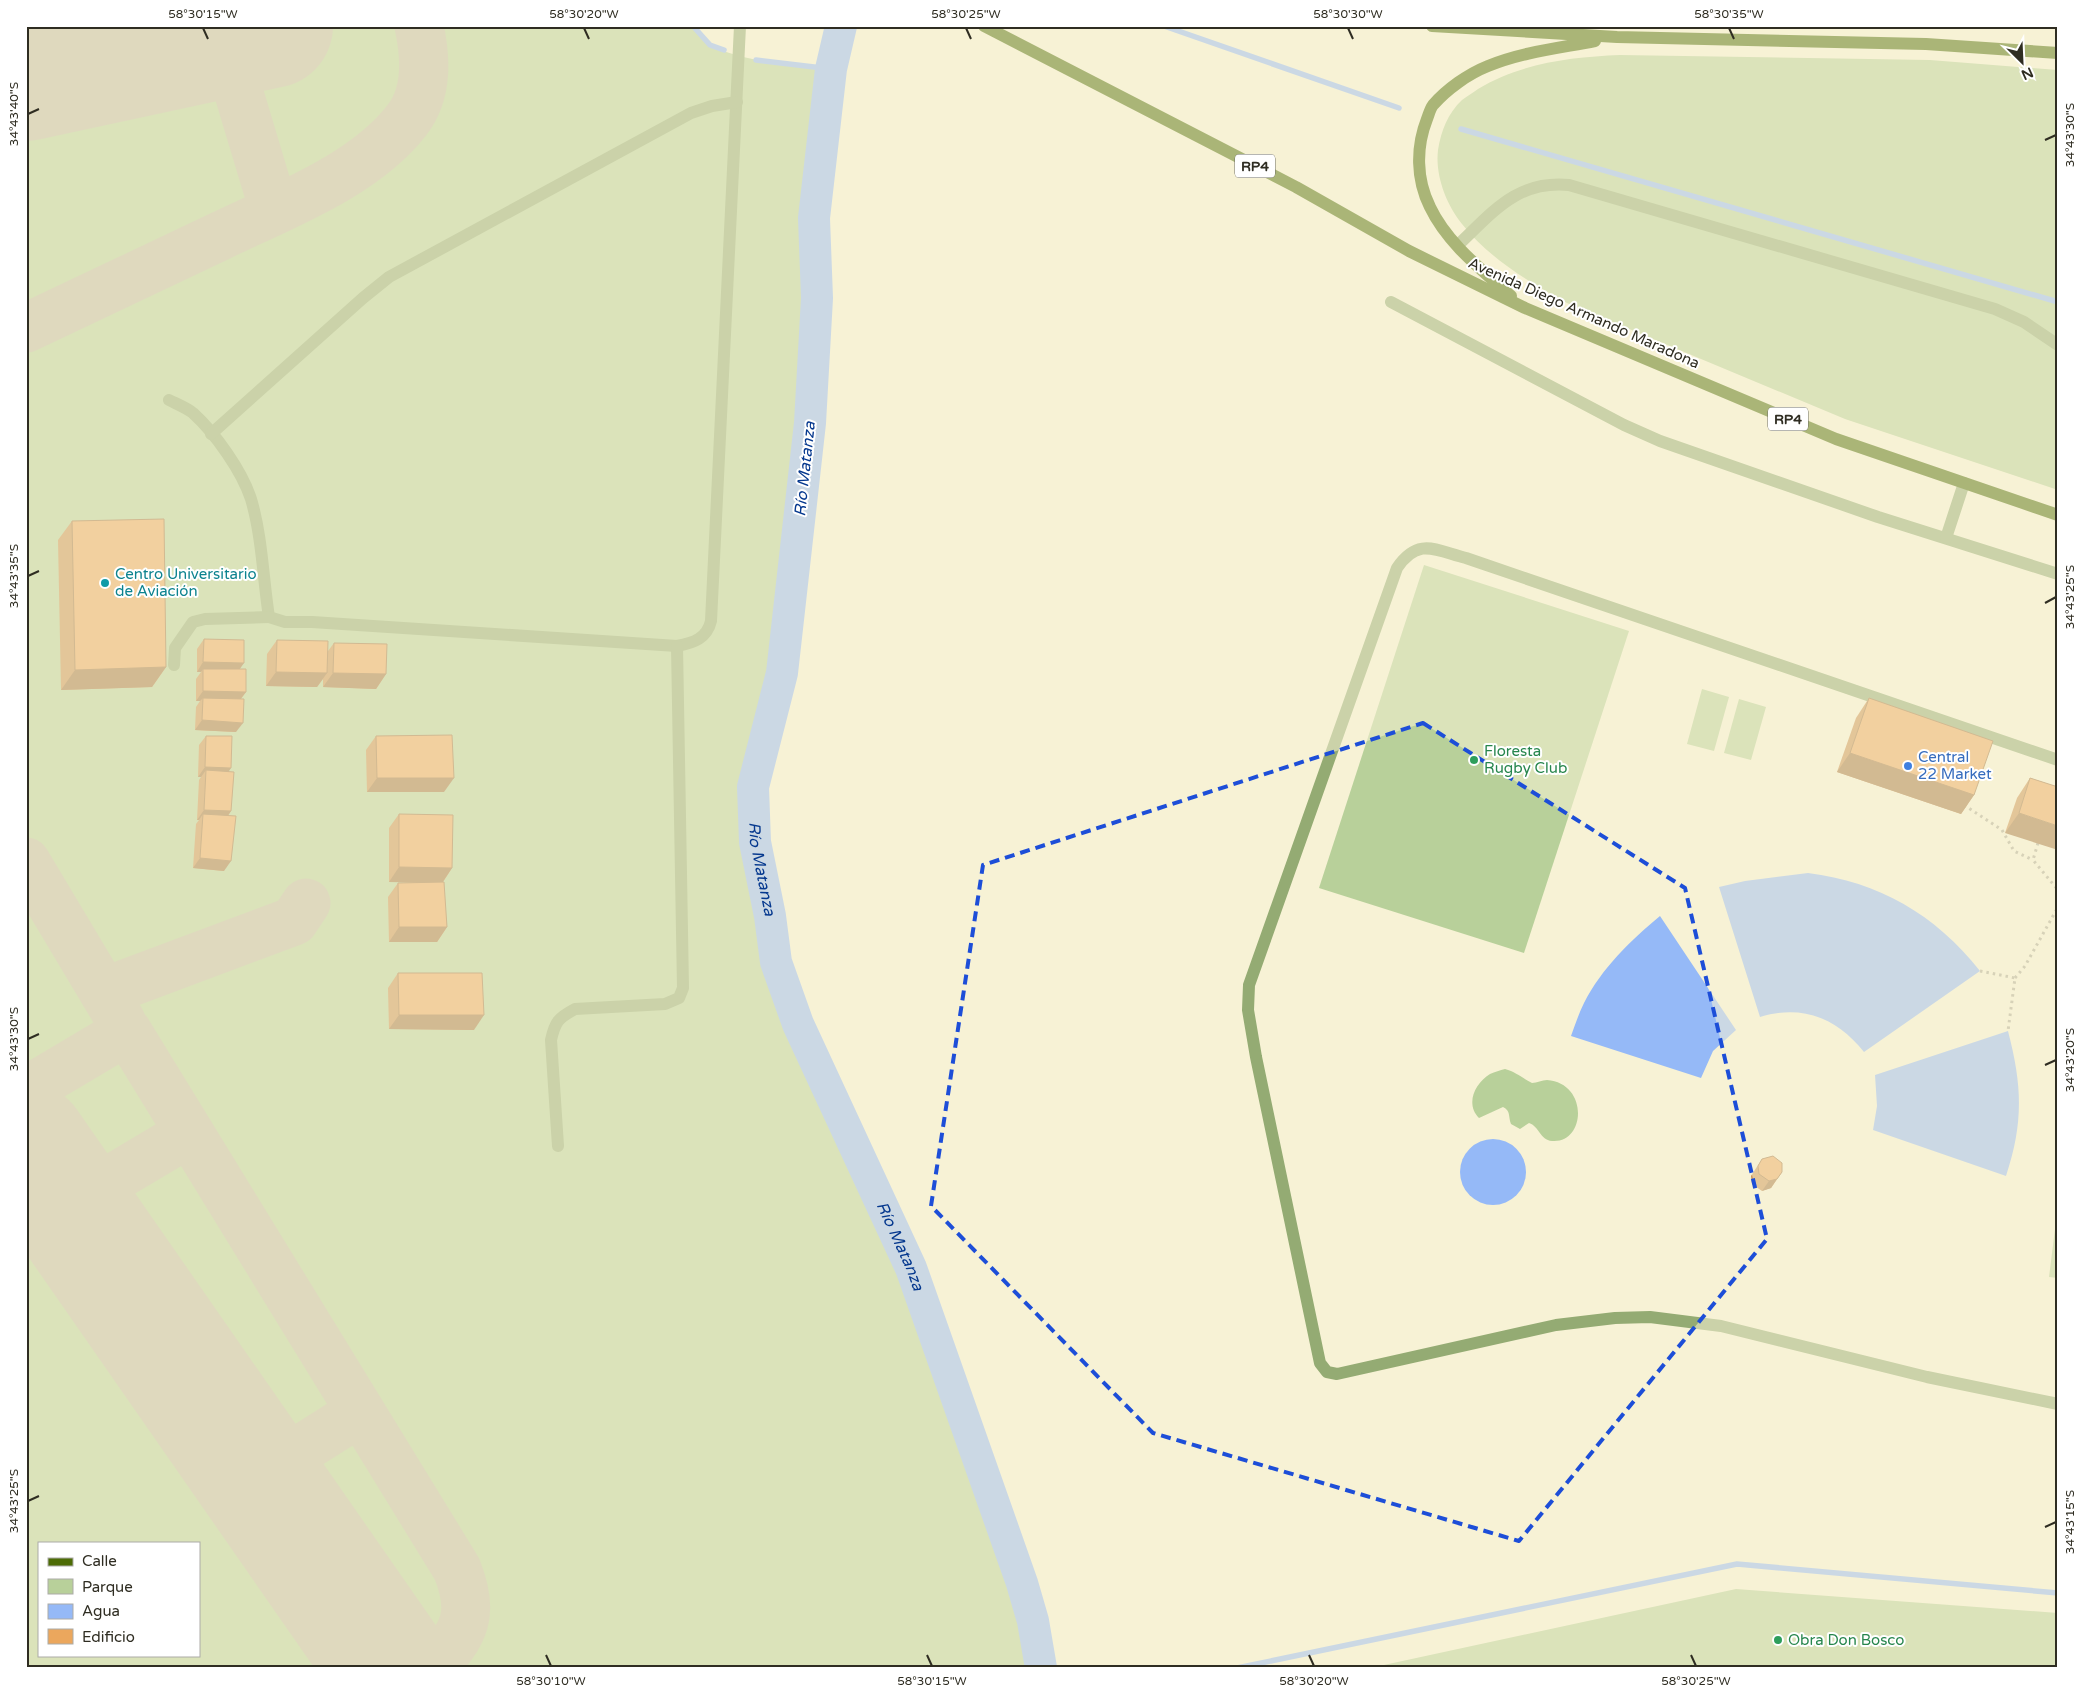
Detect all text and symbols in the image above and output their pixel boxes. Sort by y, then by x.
text: 58°30'15"W [168,7,238,21]
text: 58°30'20"W [549,7,619,21]
text: 58°30'25"W [931,7,1001,21]
text: 58°30'30"W [1313,7,1383,21]
text: 58°30'35"W [1694,7,1764,21]
north arrow [1996,38,2046,88]
text: N [2018,63,2036,83]
text: 34°43'40"S [7,82,21,146]
text: 34°43'30"S [2063,103,2077,167]
road number: RP4 [1235,154,1275,178]
street label: Avenida Diego Armando Maradona [1466,254,1702,372]
road number: RP4 [1768,408,1808,430]
water label: Río Matanza [790,420,820,517]
text: 34°43'35"S [7,544,21,608]
place label: Centro Universitario de Aviación [115,565,257,600]
text: 34°43'25"S [2063,565,2077,629]
marker: Centro Universitario de Aviación [99,577,111,589]
place label: Floresta Rugby Club [1484,742,1567,777]
place label: Central 22 Market [1918,748,1992,783]
marker: Floresta Rugby Club [1468,754,1480,766]
marker: Central 22 Market [1902,760,1914,772]
water label: Río Matanza [744,821,780,919]
text: 34°43'30"S [7,1007,21,1071]
text: 34°43'20"S [2063,1028,2077,1092]
water label: Río Matanza [872,1199,929,1294]
text: 34°43'25"S [7,1469,21,1533]
text: 34°43'15"S [2063,1490,2077,1554]
legend [38,1542,200,1656]
text: Calle [82,1552,117,1570]
text: Parque [82,1578,133,1596]
text: Agua [82,1602,120,1620]
text: Edificio [82,1628,135,1646]
place label: Obra Don Bosco [1788,1631,1904,1649]
marker: Obra Don Bosco [1772,1634,1784,1646]
text: 58°30'10"W [516,1674,586,1688]
text: 58°30'15"W [897,1674,967,1688]
text: 58°30'20"W [1279,1674,1349,1688]
text: 58°30'25"W [1661,1674,1731,1688]

